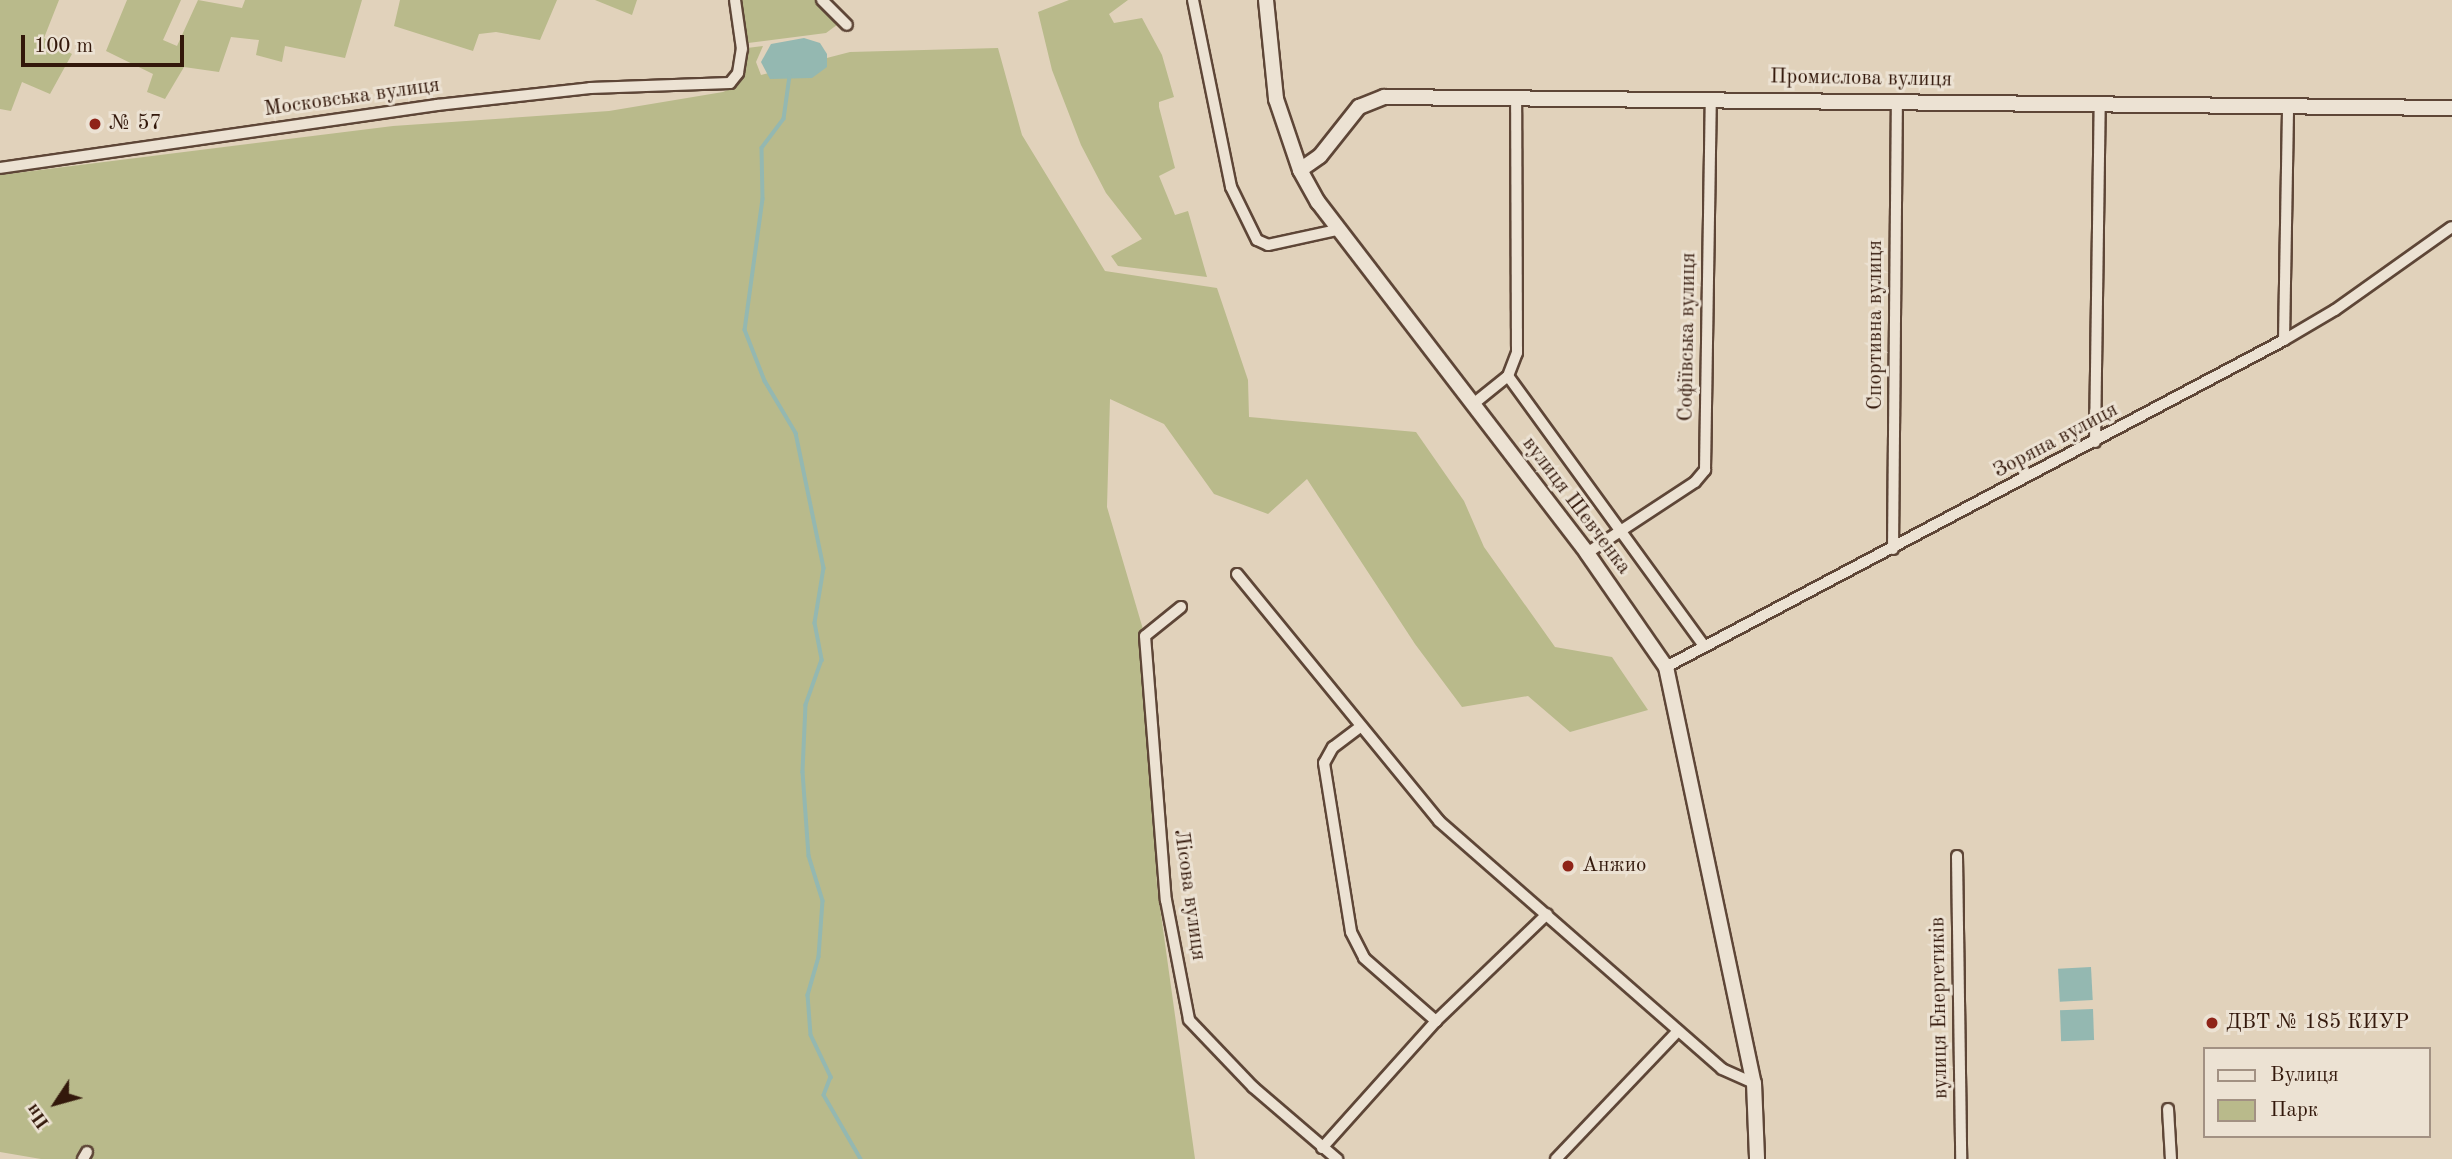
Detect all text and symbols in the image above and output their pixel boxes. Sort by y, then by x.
scale bar [24,21,187,65]
text: 100 m [34,36,93,57]
street label: Промислова вулиця [1770,65,1952,93]
street label: Московська вулиця [263,73,441,123]
place label: № 57 [109,111,162,137]
marker: № 57 [87,116,103,132]
street label: Спортивна вулиця [1863,240,1889,410]
street label: Софіївська вулиця [1674,252,1702,422]
street label: Зоряна вулиця [1989,398,2123,484]
street label: вулиця Шевченка [1516,432,1636,580]
street label: Лісова вулиця [1167,828,1211,962]
place label: Анжио [1582,853,1646,879]
marker: Анжио [1560,858,1576,874]
street label: вулиця Енергетиків [1926,917,1954,1099]
place label: ДВТ № 185 КИУР [2226,1010,2409,1036]
marker: ДВТ № 185 КИУР [2204,1015,2220,1031]
legend [2204,1047,2431,1138]
text: Вулиця [2270,1065,2339,1086]
north arrow [21,1068,91,1138]
text: Пн [23,1099,54,1132]
text: Парк [2270,1100,2318,1121]

